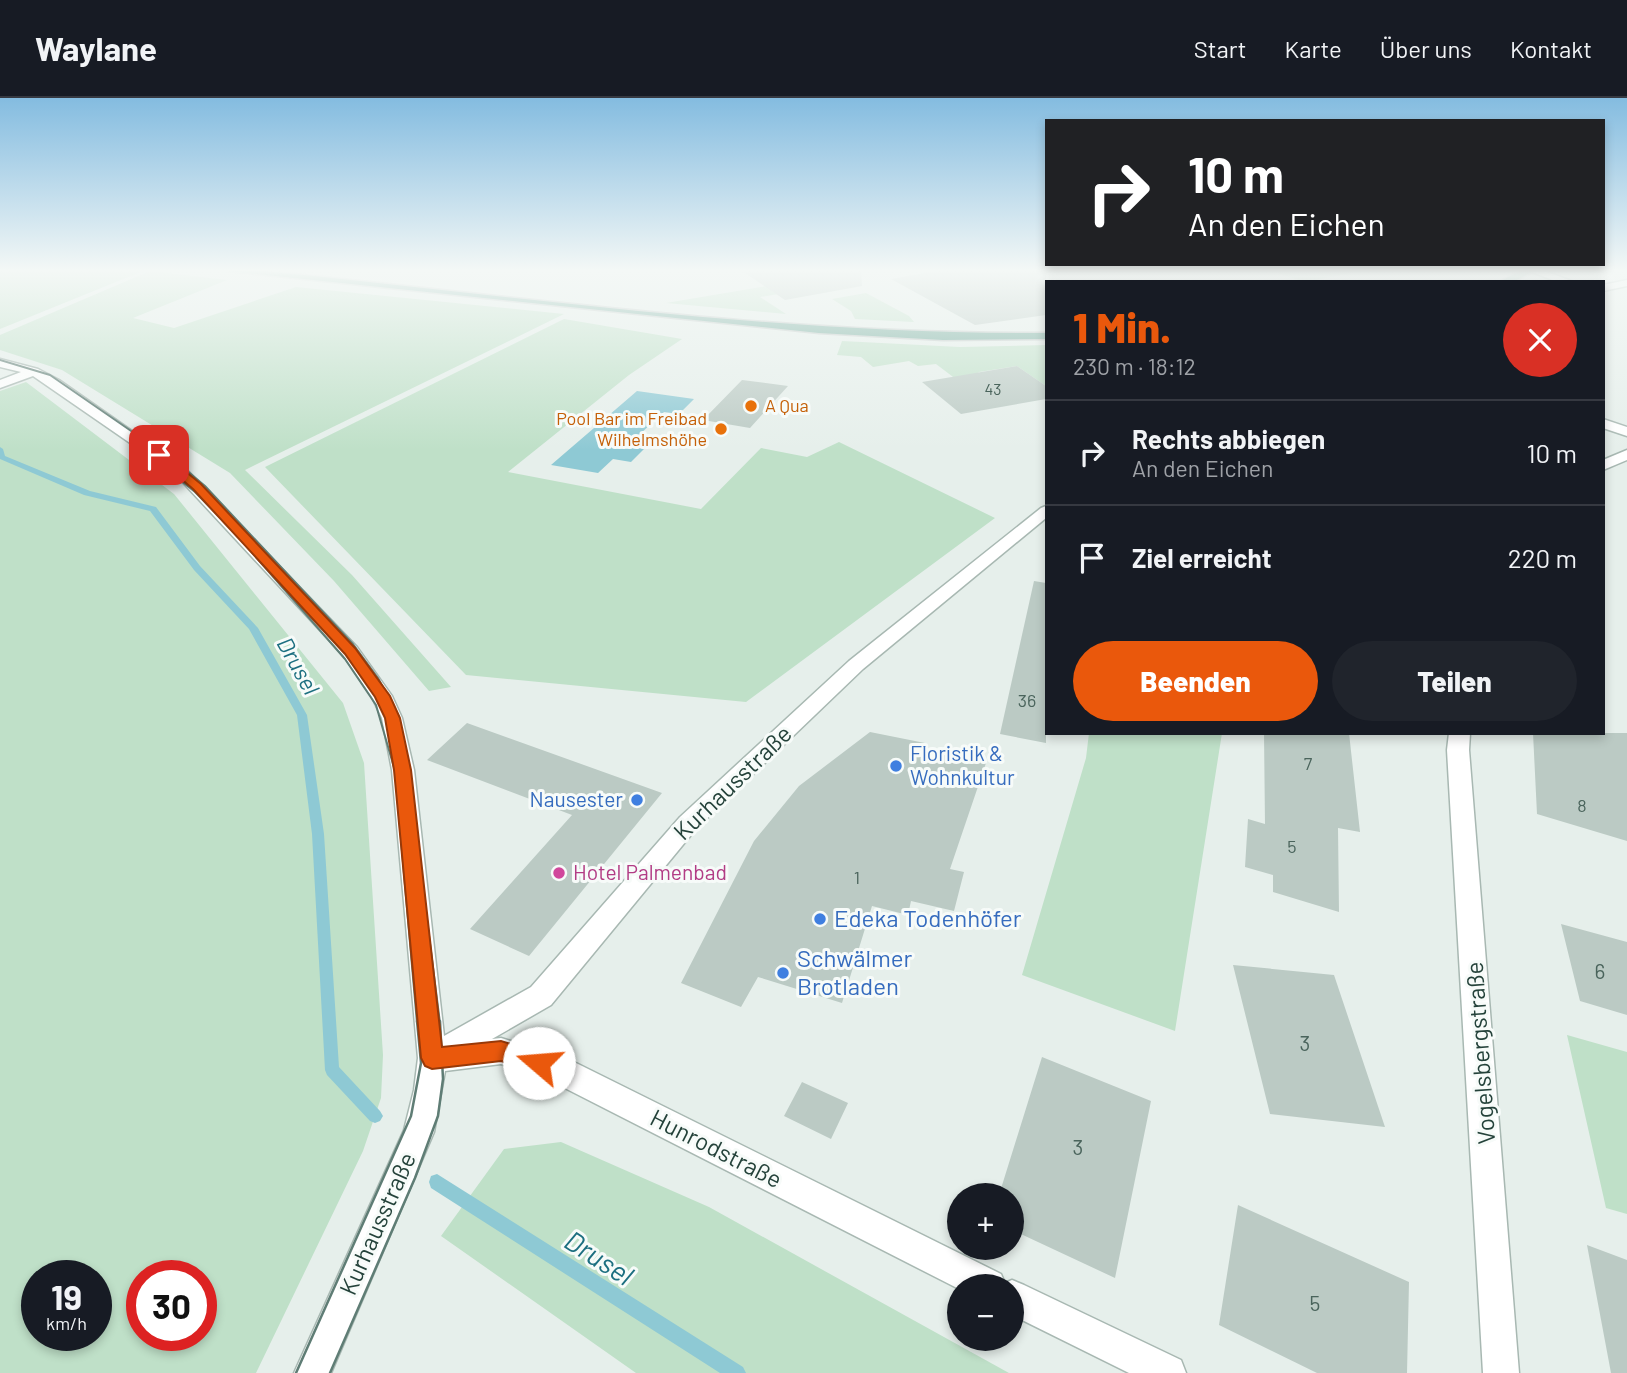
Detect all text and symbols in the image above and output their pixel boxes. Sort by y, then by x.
text: Waylane [35,28,157,68]
text: Start [1194,34,1247,63]
text: Karte [1285,34,1342,63]
text: Über uns [1380,34,1472,63]
text: Kontakt [1510,34,1592,63]
text: 10 m [1188,144,1284,203]
icon: right [1073,147,1164,238]
text: An den Eichen [1188,204,1385,242]
text: 1 Min. [1073,301,1171,351]
button: close [1503,303,1577,377]
text: 230 m · 18:12 [1073,352,1196,380]
house number: 43 [984,379,1002,398]
place label: A Qua [765,394,809,416]
marker: A Qua [743,398,759,414]
place label: Pool Bar im Freibad Wilhelmshöhe [556,407,707,450]
marker: Pool Bar im Freibad Wilhelmshöhe [713,421,729,437]
text: Rechts abbiegen [1132,423,1325,454]
pin [129,425,189,485]
icon: right [1073,434,1111,472]
icon: arrive [140,436,178,474]
text: 10 m [1527,437,1577,468]
text: An den Eichen [1132,454,1273,482]
icon: arrive [1073,539,1111,577]
text: Ziel erreicht [1132,542,1272,573]
text: 220 m [1508,542,1577,573]
water label: Drusel [272,632,326,699]
button: Beenden [1073,641,1318,721]
button: Teilen [1332,641,1577,721]
house number: 36 [1018,689,1036,711]
street label: Kurhausstraße [667,718,797,845]
place label: Floristik & Wohnkultur [910,740,1015,789]
house number: 7 [1304,752,1313,774]
marker: Floristik & Wohnkultur [888,758,904,774]
place label: Nausester [529,786,623,811]
marker: Nausester [629,792,645,808]
house number: 8 [1577,794,1587,816]
house number: 5 [1287,835,1297,857]
place label: Hotel Palmenbad [573,859,727,884]
marker: Hotel Palmenbad [551,865,567,881]
house number: 1 [854,866,860,888]
place label: Edeka Todenhöfer [834,903,1022,932]
marker: Edeka Todenhöfer [812,911,828,927]
place label: Schwälmer Brotladen [797,943,912,1000]
house number: 6 [1595,958,1605,983]
street label: Vogelsbergstraße [1459,961,1500,1145]
marker: Schwälmer Brotladen [775,965,791,981]
position arrow [502,1026,576,1100]
house number: 3 [1300,1030,1310,1055]
street label: Hunrodstraße [646,1102,787,1193]
house number: 3 [1073,1134,1083,1159]
street label: Kurhausstraße [332,1148,421,1299]
map controls [947,1183,1024,1351]
button: + [947,1183,1024,1260]
water label: Drusel [559,1222,640,1292]
speed limit sign: 30 [126,1260,217,1351]
button: − [947,1274,1024,1351]
text: 19 [51,1275,82,1317]
house number: 5 [1310,1290,1320,1315]
text: km/h [46,1312,87,1334]

